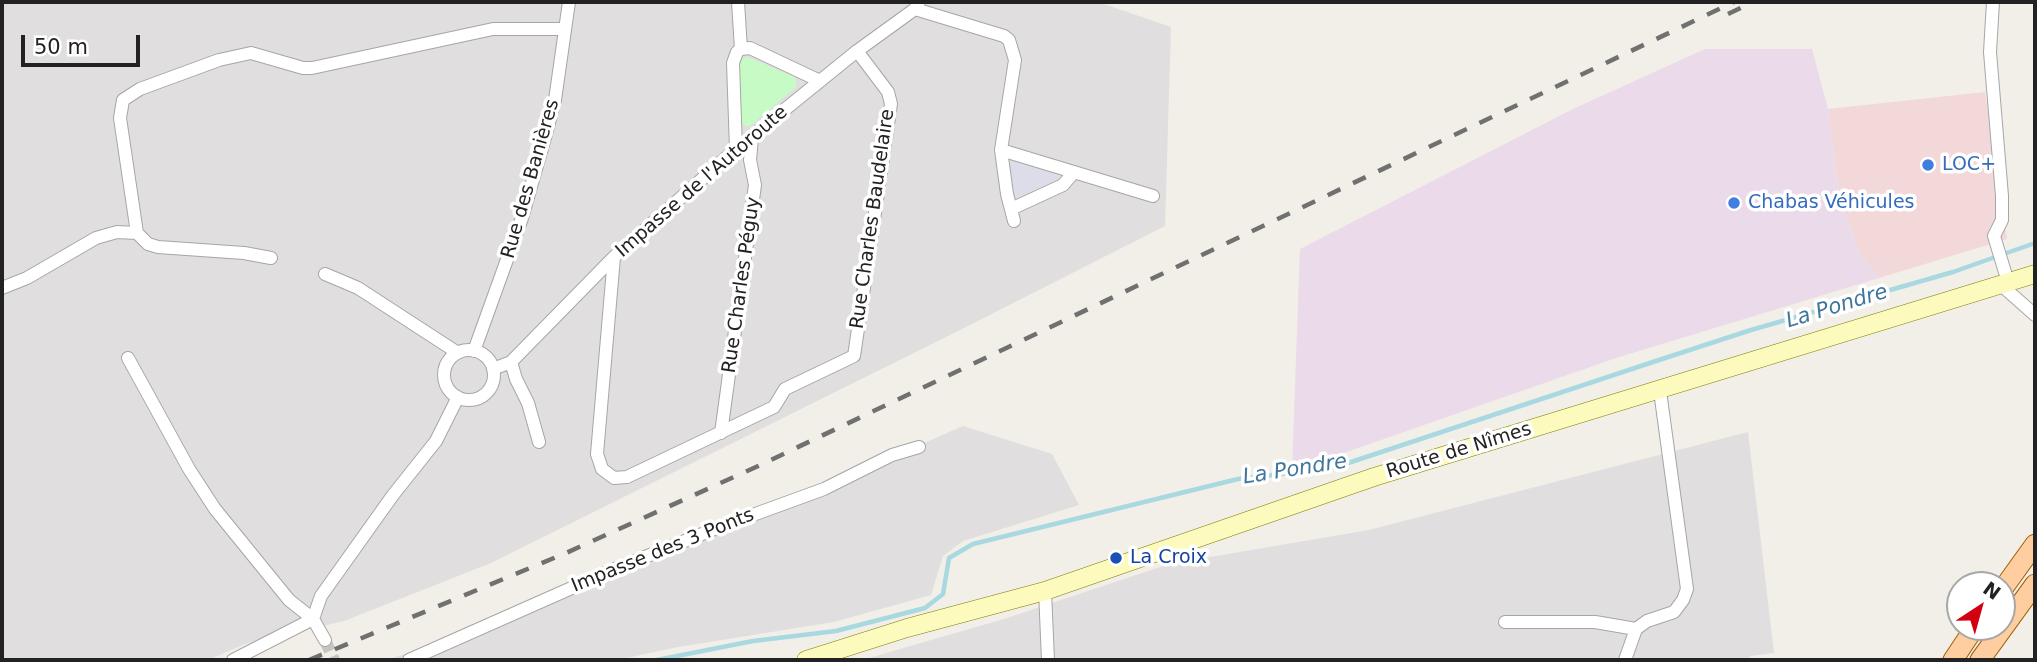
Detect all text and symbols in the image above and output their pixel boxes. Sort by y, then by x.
scale bar [24,21,144,65]
text: 50 m [34,35,88,59]
street label: Rue des Banières [497,97,565,261]
street label: Impasse de l'Autoroute [612,101,792,263]
street label: Rue Charles Baudelaire [846,108,900,330]
place label: LOC+ [1942,154,1996,176]
marker: LOC+ [1920,157,1936,173]
place label: Chabas Véhicules [1748,192,1914,214]
street label: Rue Charles Péguy [718,195,766,375]
marker: Chabas Véhicules [1726,195,1742,211]
water label: La Pondre [1783,280,1891,334]
street label: Route de Nîmes [1384,418,1534,484]
water label: La Pondre [1241,449,1349,491]
street label: Impasse des 3 Ponts [568,504,758,598]
place label: La Croix [1130,547,1207,569]
marker: La Croix [1108,550,1124,566]
north arrow [1946,571,2016,641]
text: N [1979,577,2005,604]

